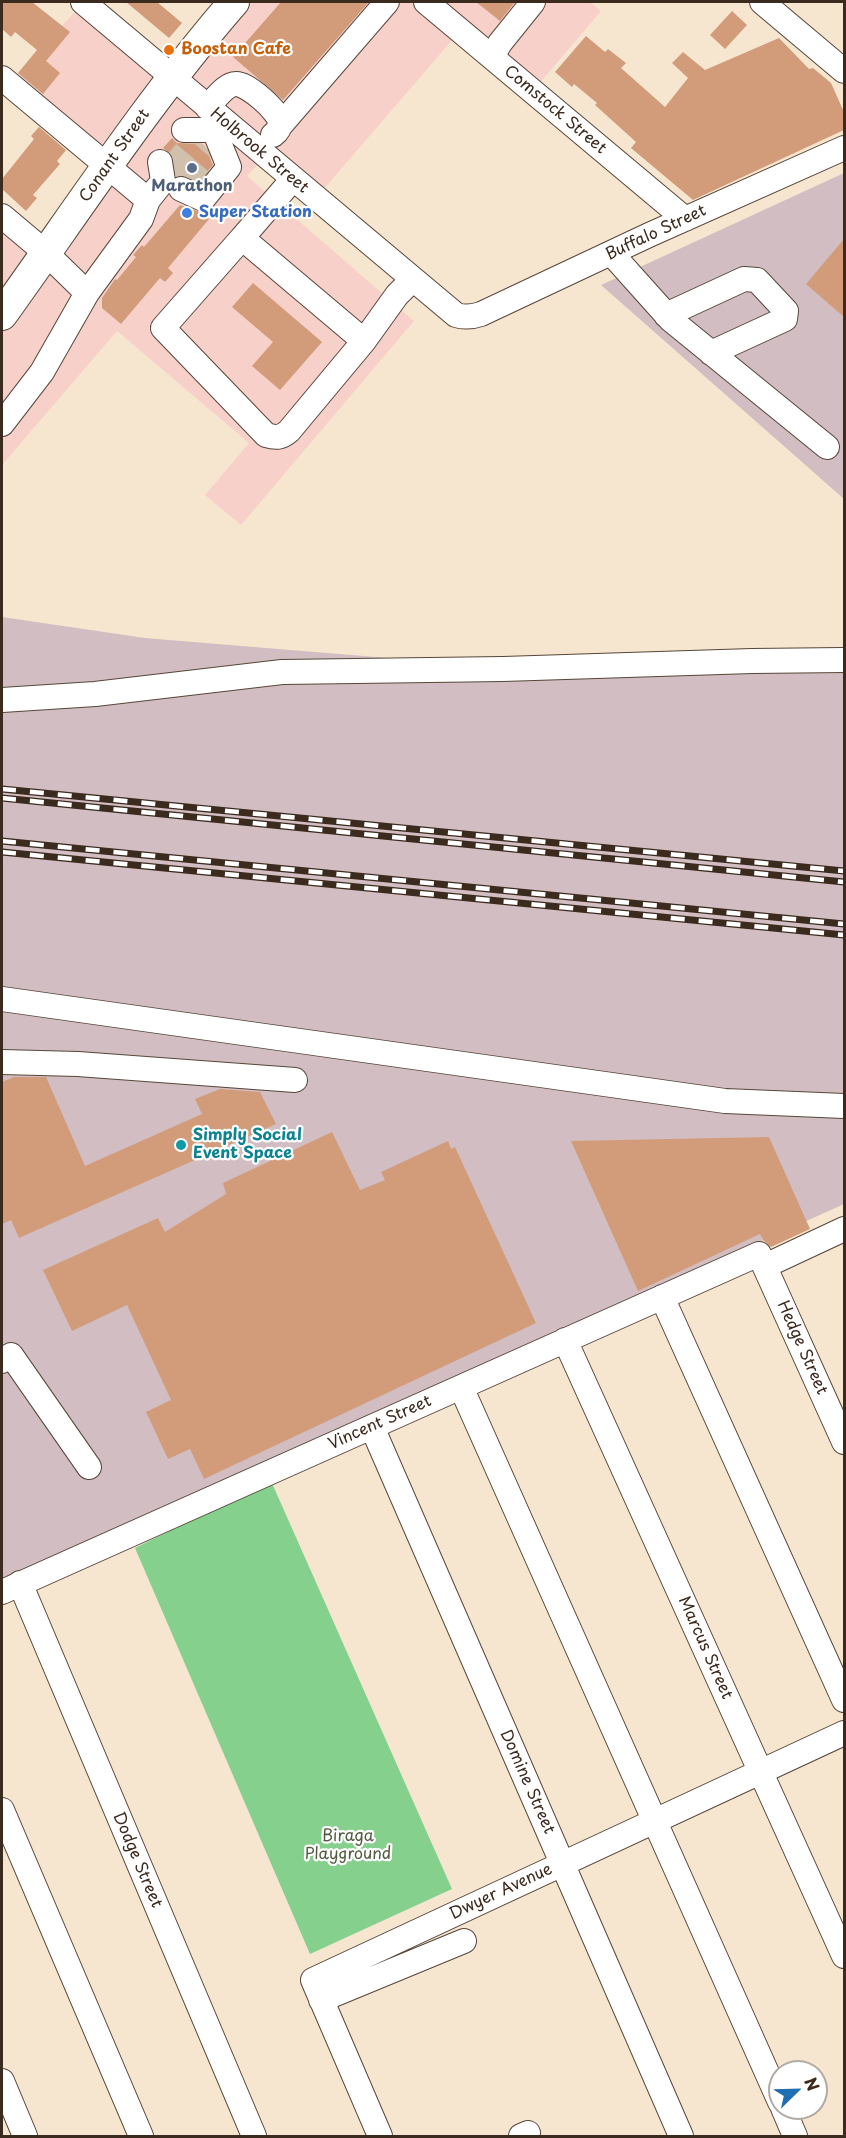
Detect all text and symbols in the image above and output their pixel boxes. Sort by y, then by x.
place label: Boostan Cafe [181,40,291,60]
marker: Boostan Cafe [162,43,176,57]
street label: Comstock Street [500,62,610,158]
street label: Holbrook Street [206,104,312,198]
street label: Conant Street [76,106,154,206]
marker: Marathon [185,161,199,175]
place label: Marathon [151,177,233,197]
street label: Buffalo Street [603,201,709,265]
place label: Super Station [199,203,312,223]
marker: Super Station [180,206,194,220]
place label: Simply Social Event Space [193,1126,302,1164]
marker: Simply Social Event Space [174,1138,188,1152]
street label: Hedge Street [773,1298,831,1398]
street label: Vincent Street [325,1392,435,1454]
street label: Marcus Street [674,1594,736,1702]
street label: Domine Street [495,1727,559,1837]
street label: Dodge Street [108,1809,166,1911]
park label: Biraga Playground [305,1827,391,1865]
street label: Dwyer Avenue [447,1860,555,1924]
north arrow [768,2060,828,2120]
text: N [799,2073,826,2094]

